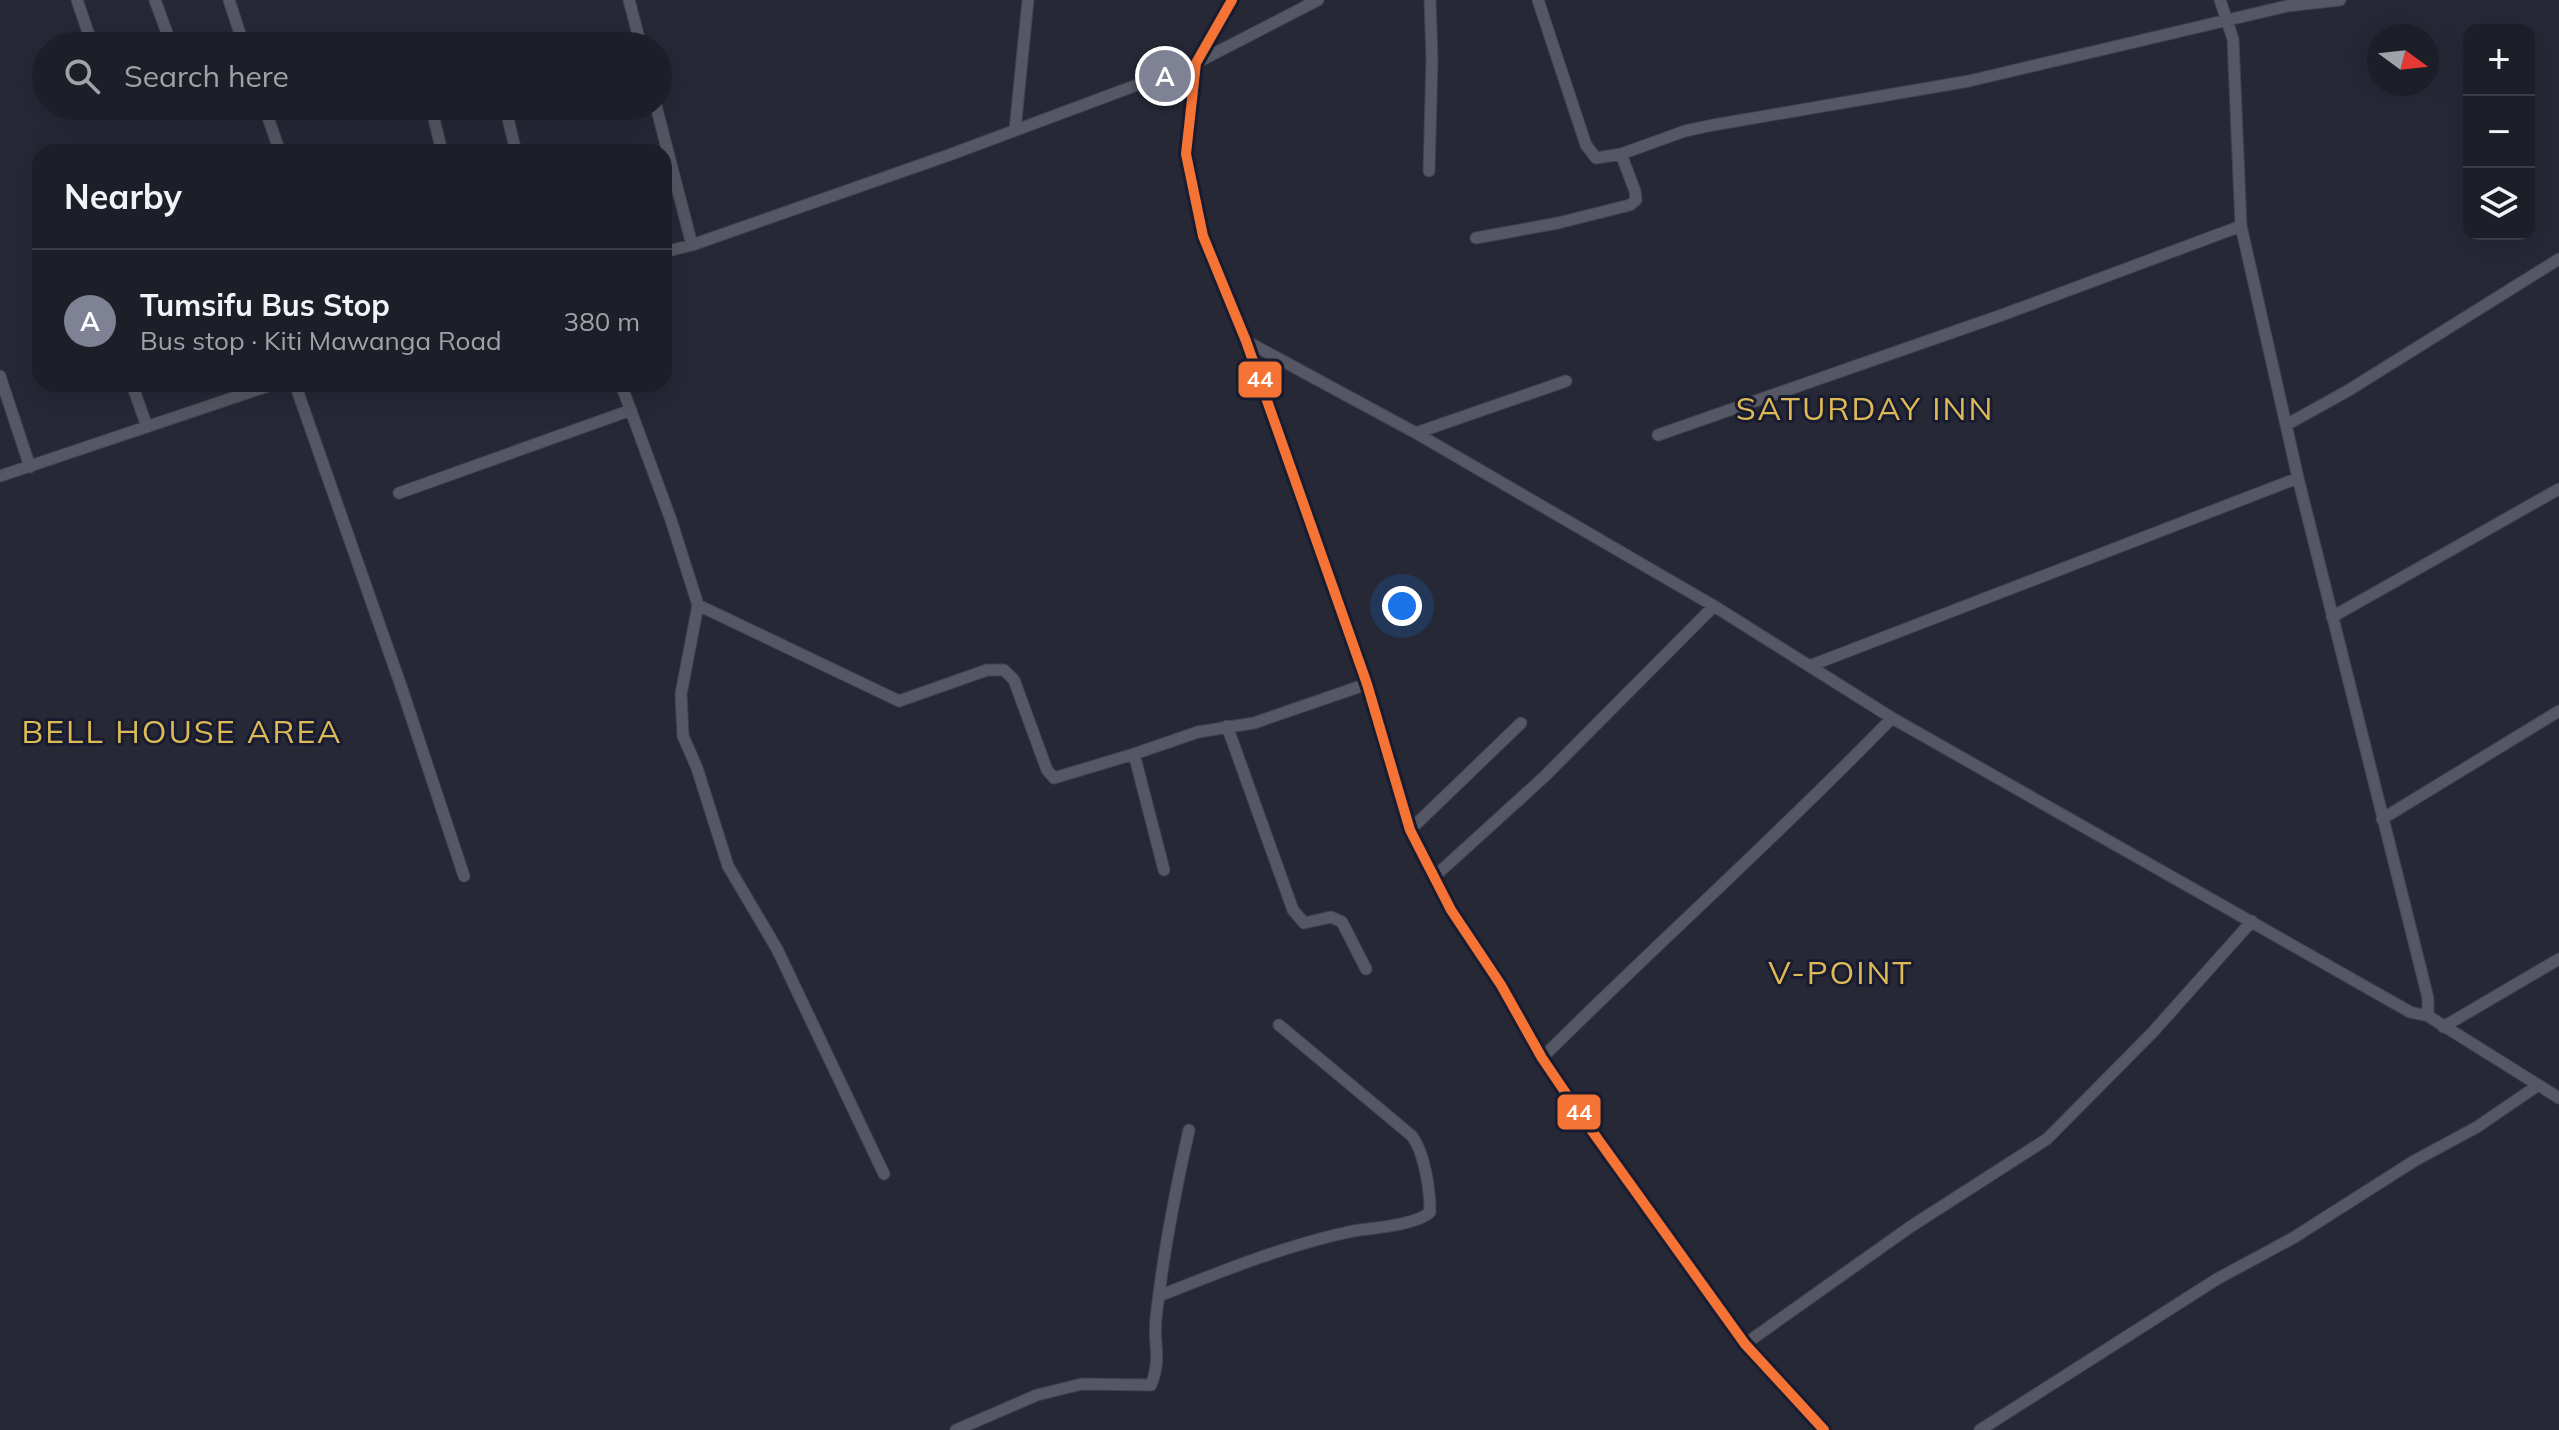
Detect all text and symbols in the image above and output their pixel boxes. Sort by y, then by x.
north arrow [2367,24,2439,96]
map controls [2463,24,2535,240]
button: + [2463,24,2535,96]
search box [32,32,672,120]
pin: A [1139,46,1191,106]
icon: search [60,54,104,98]
text: Search here [124,57,289,95]
button: − [2463,96,2535,168]
button: layers [2463,168,2535,240]
text: Nearby [64,175,182,218]
text: Tumsifu Bus Stop [140,286,390,324]
text: A [80,305,100,338]
text: 380 m [564,305,640,338]
text: Bus stop · Kiti Mawanga Road [140,324,502,357]
line badge: 44 [1237,360,1283,399]
text: 44 [1247,365,1273,393]
district label: SATURDAY INN [1736,388,1994,428]
your location [1382,586,1422,626]
district label: BELL HOUSE AREA [21,711,343,751]
district label: V-POINT [1768,952,1914,992]
line badge: 44 [1556,1093,1602,1131]
text: 44 [1566,1098,1592,1126]

